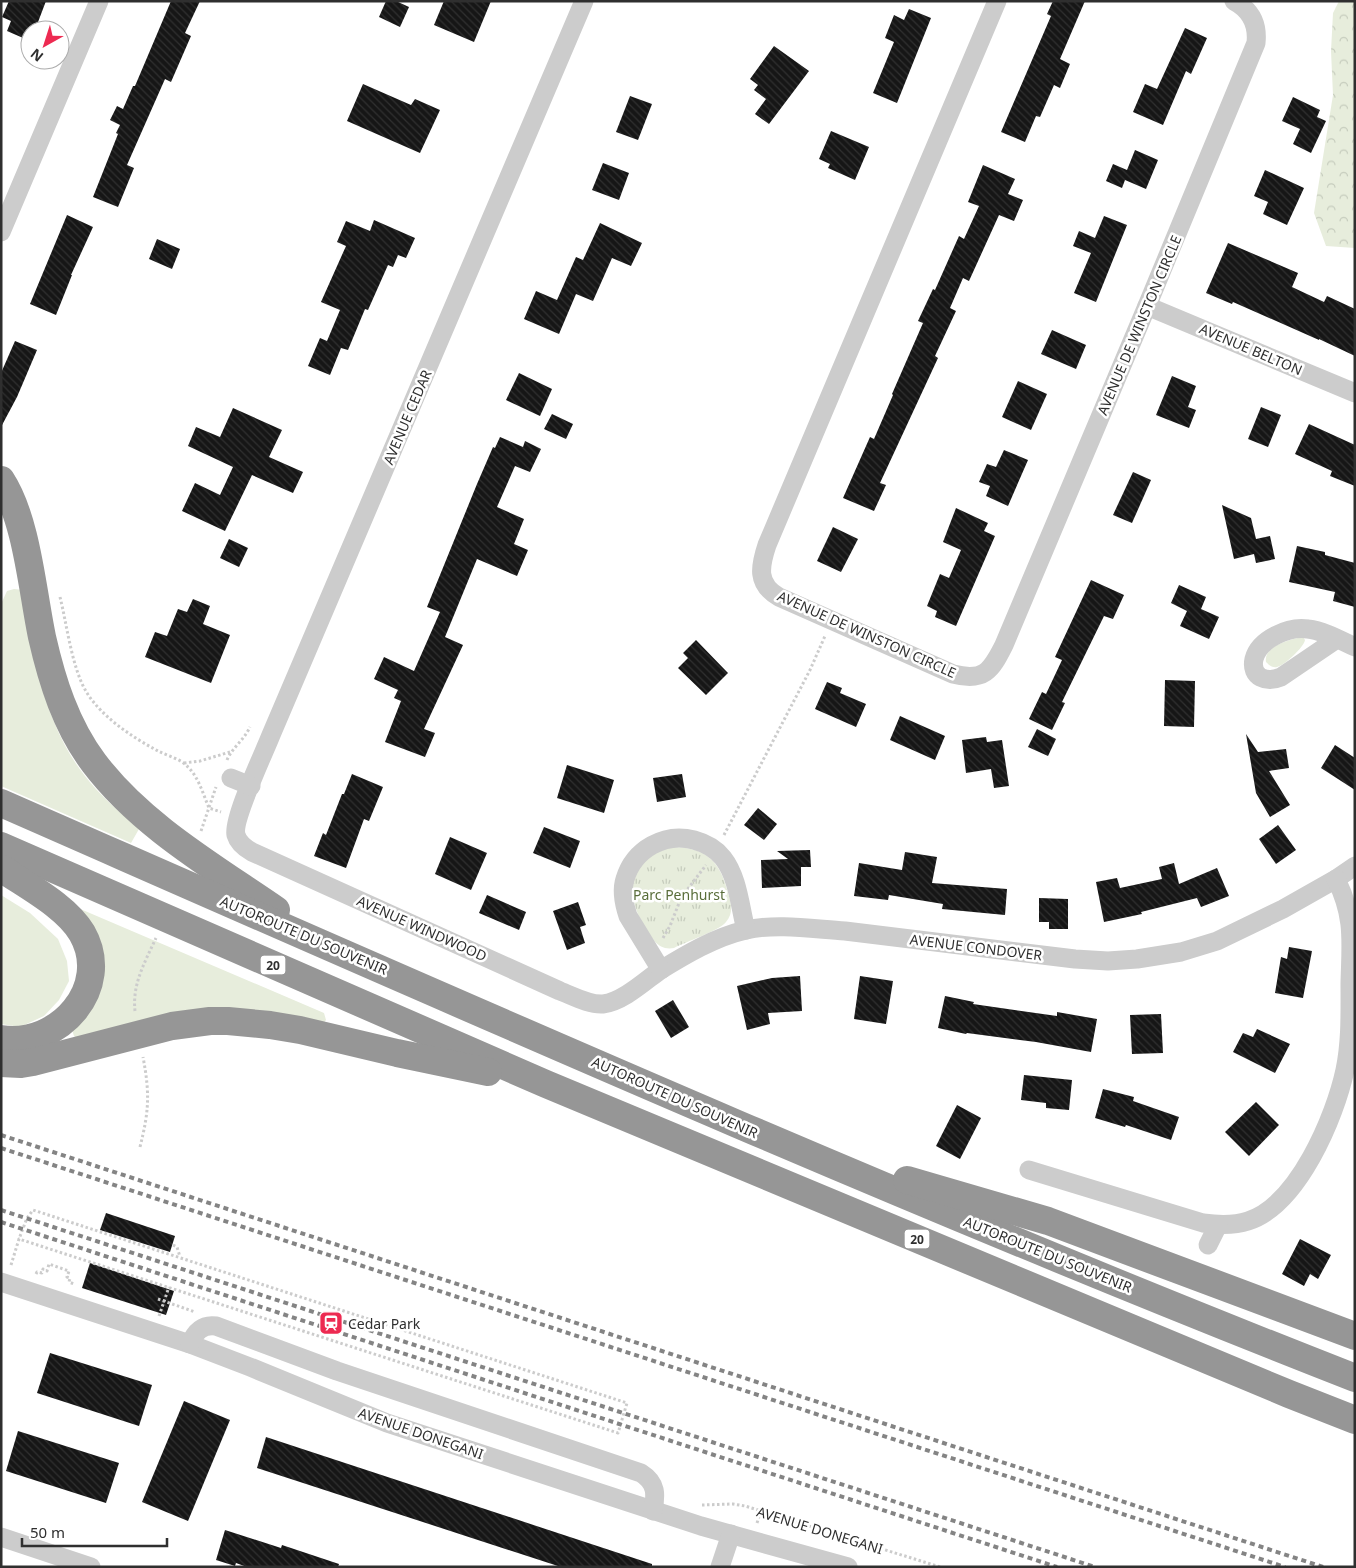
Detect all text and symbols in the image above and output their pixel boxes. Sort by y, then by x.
north arrow [20,20,70,70]
text: N [26,45,47,66]
street label: AVENUE DE WINSTON CIRCLE [1092,232,1186,418]
street label: AVENUE BELTON [1197,319,1305,379]
street label: AVENUE CEDAR [379,366,436,467]
street label: AVENUE DE WINSTON CIRCLE [775,586,959,682]
park label: Parc Penhurst [633,885,725,904]
street label: AUTOROUTE DU SOUVENIR [217,891,391,979]
street label: AVENUE WINDWOOD [354,891,490,965]
street label: AVENUE CONDOVER [909,929,1043,965]
road number: 20 [260,956,286,974]
street label: AUTOROUTE DU SOUVENIR [589,1052,761,1142]
street label: AUTOROUTE DU SOUVENIR [961,1211,1135,1297]
road number: 20 [904,1230,930,1248]
station icon: Cedar Park [318,1310,344,1336]
place label: Cedar Park [348,1314,421,1333]
street label: AVENUE DONEGANI [356,1403,486,1463]
street label: AVENUE DONEGANI [755,1502,886,1558]
scale bar [22,1516,168,1548]
text: 50 m [30,1522,65,1542]

